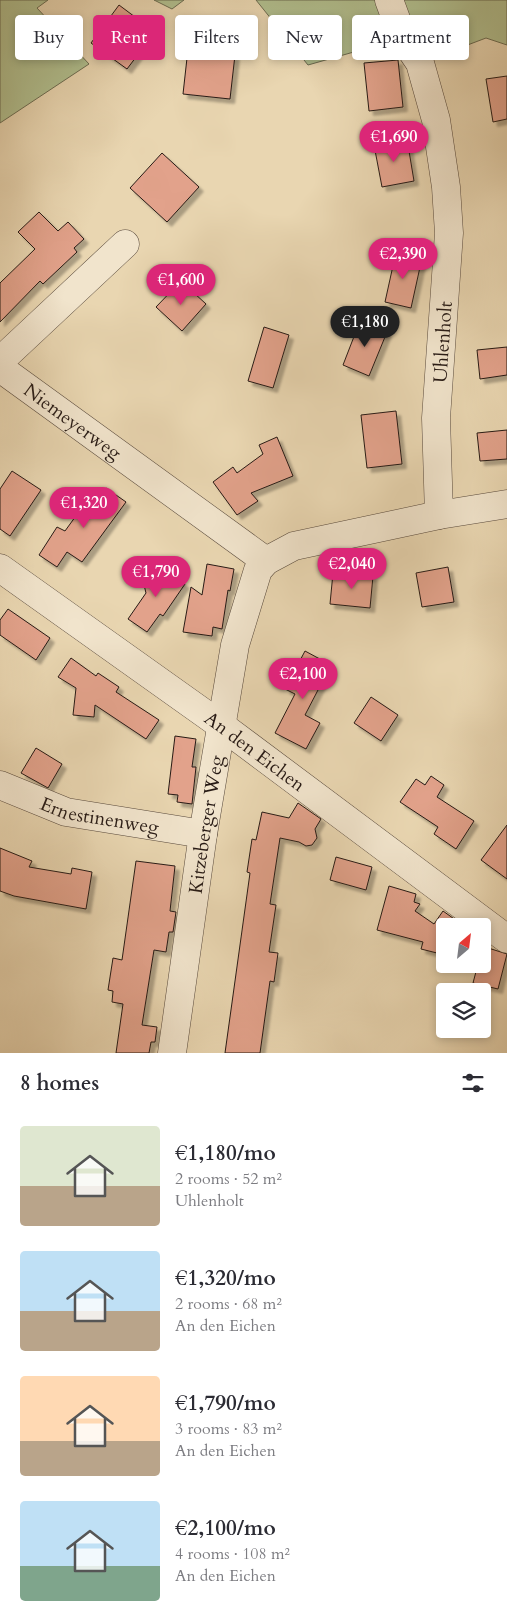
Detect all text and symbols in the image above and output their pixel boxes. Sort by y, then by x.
chip: Buy [15,15,83,60]
chip: Rent [93,15,165,60]
chip: Filters [175,15,258,60]
chip: New [268,15,342,60]
chip: Apartment [352,15,469,60]
pin: €1,690 [353,120,435,163]
text: €1,690 [371,126,418,148]
pin: €2,390 [362,238,444,280]
text: €2,390 [380,243,427,265]
pin: €1,600 [140,264,222,306]
text: €1,600 [158,269,205,291]
street label: Uhlenholt [427,300,459,384]
pin: €1,180 [324,306,406,348]
text: €1,180 [342,311,389,333]
street label: Niemeyerweg [18,377,127,466]
pin: €1,320 [43,486,125,529]
text: €1,320 [61,492,108,514]
pin: €2,040 [311,548,393,590]
text: €2,040 [329,553,376,575]
pin: €1,790 [115,556,197,598]
text: €1,790 [133,561,180,583]
pin: €2,100 [262,658,344,700]
text: €2,100 [280,663,327,685]
street label: An den Eichen [199,706,311,798]
street label: Kitzeberger Weg [183,753,230,896]
street label: Ernestinenweg [36,791,161,841]
north arrow [436,918,491,972]
map controls [436,918,491,1038]
button: layers [436,983,491,1038]
text: 8 homes [20,1069,99,1098]
icon: filters [459,1069,487,1097]
text: €1,180/mo [175,1139,276,1168]
icon: home [60,1146,120,1206]
text: 2 rooms · 52 m² [175,1168,282,1190]
text: Uhlenholt [175,1190,244,1212]
text: €1,320/mo [175,1264,276,1293]
icon: home [60,1271,120,1331]
text: 2 rooms · 68 m² [175,1293,282,1315]
text: An den Eichen [175,1315,276,1337]
text: €1,790/mo [175,1389,276,1418]
icon: home [60,1396,120,1456]
text: 3 rooms · 83 m² [175,1418,282,1440]
text: An den Eichen [175,1440,276,1462]
text: €2,100/mo [175,1514,276,1543]
icon: home [60,1521,120,1581]
text: 4 rooms · 108 m² [175,1543,290,1565]
text: An den Eichen [175,1565,276,1587]

